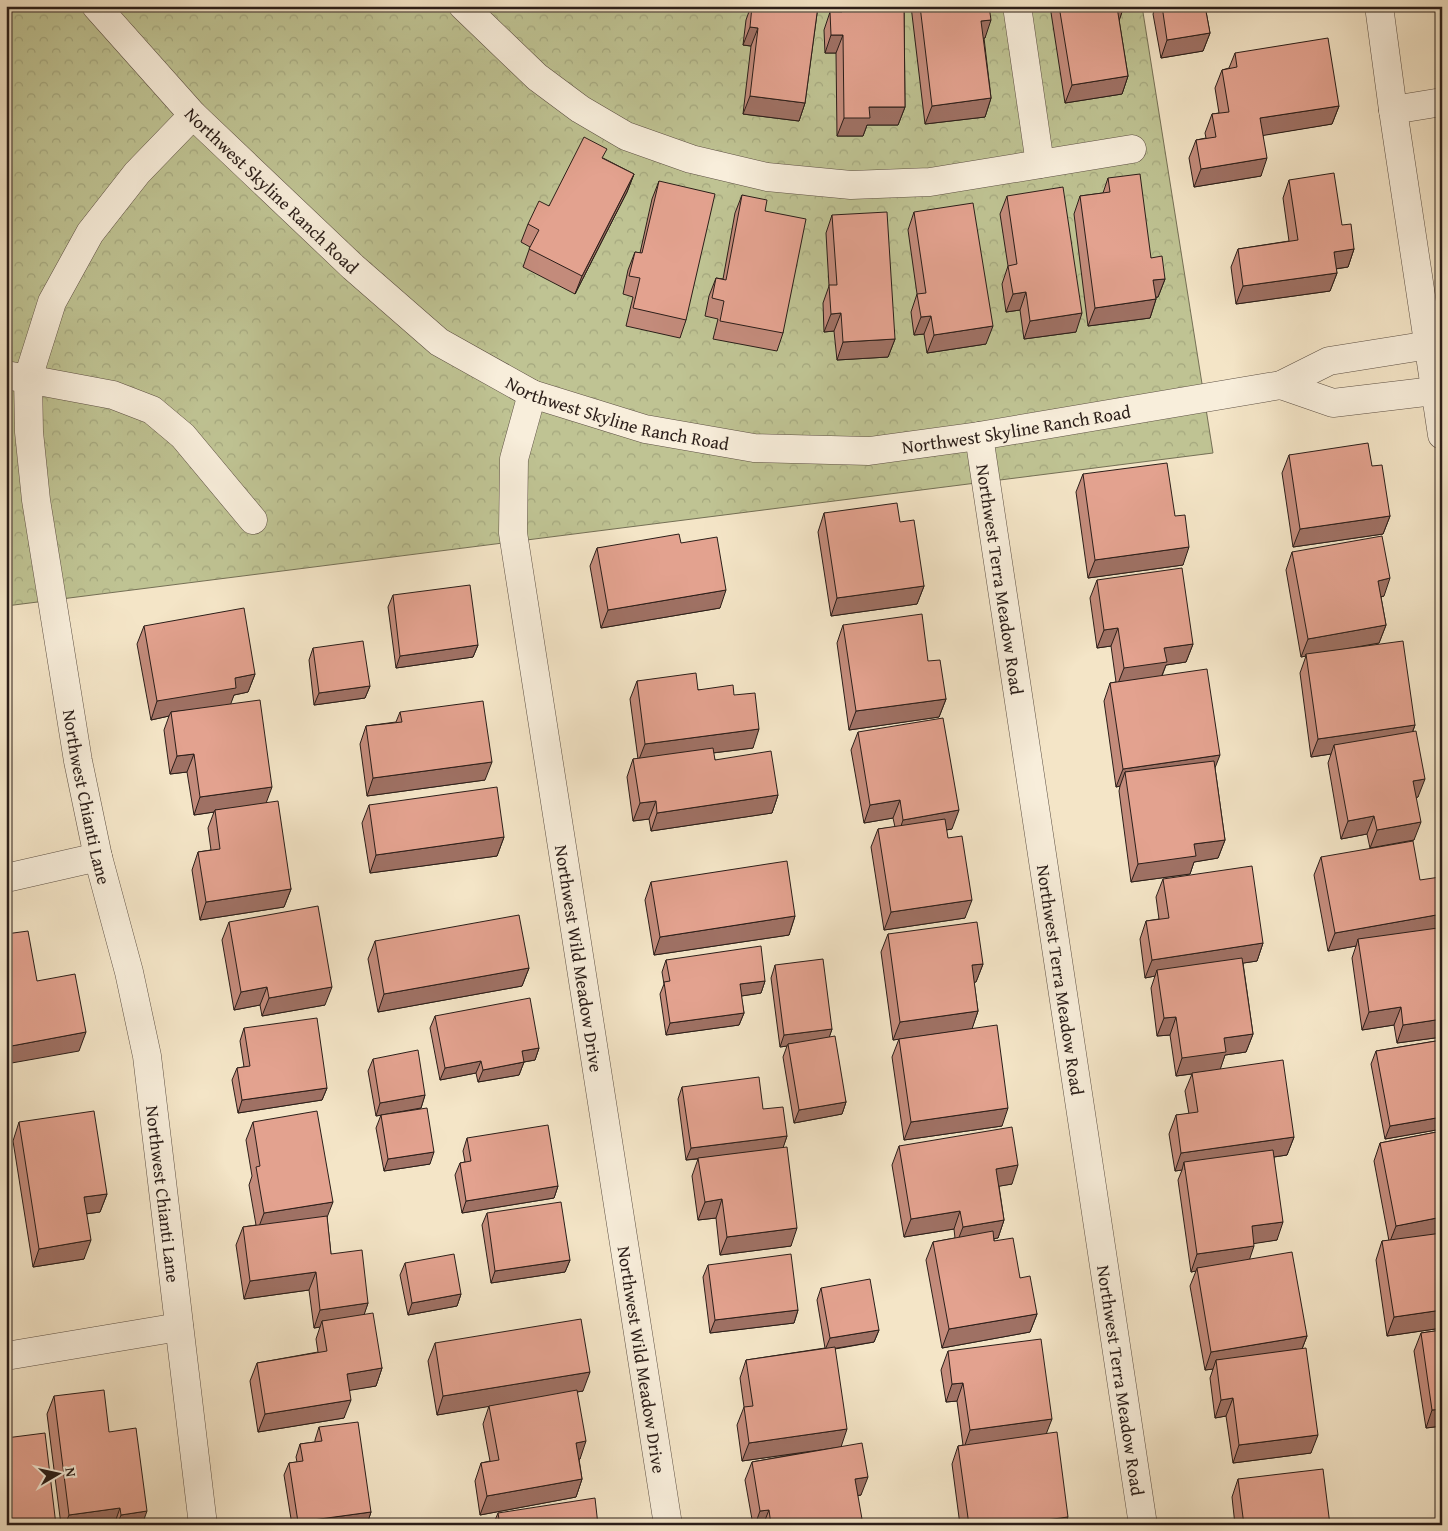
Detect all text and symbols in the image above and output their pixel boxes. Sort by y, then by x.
street label: Northwest Skyline Ranch Road [179,101,366,280]
street label: Northwest Skyline Ranch Road [501,369,732,457]
street label: Northwest Skyline Ranch Road [900,397,1133,460]
street label: Northwest Terra Meadow Road [970,462,1031,697]
street label: Northwest Chianti Lane [56,707,118,887]
street label: Northwest Wild Meadow Drive [548,843,611,1074]
street label: Northwest Terra Meadow Road [1030,863,1092,1097]
street label: Northwest Chianti Lane [140,1104,187,1284]
street label: Northwest Wild Meadow Drive [611,1244,673,1475]
street label: Northwest Terra Meadow Road [1091,1263,1152,1498]
north arrow [32,1448,82,1498]
text: N [60,1466,82,1479]

